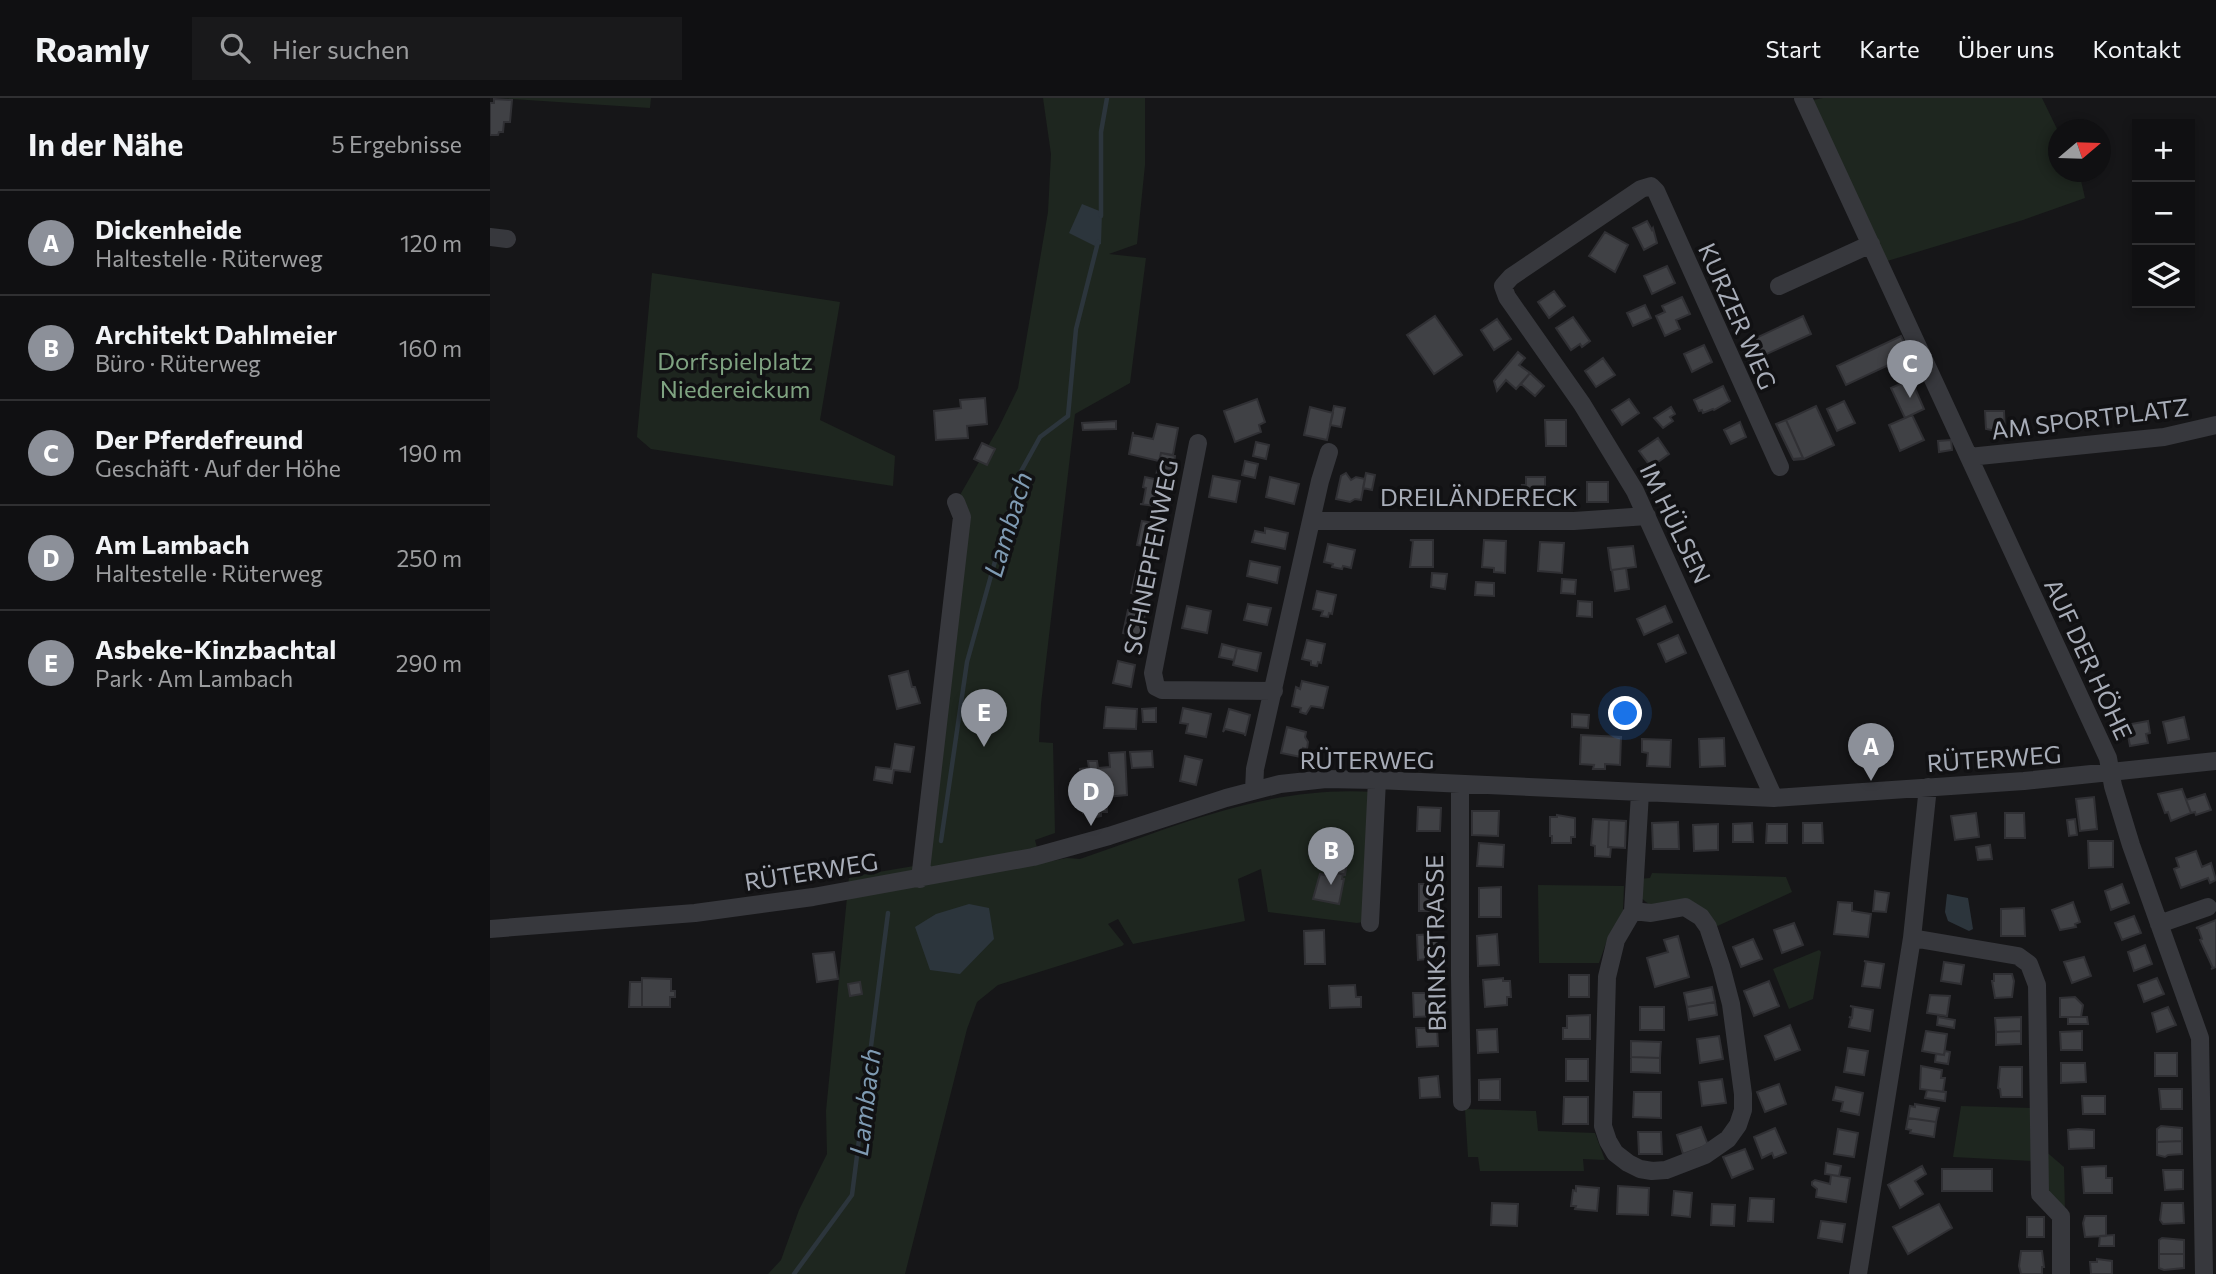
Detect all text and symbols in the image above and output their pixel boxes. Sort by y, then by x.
search box [192,17,682,80]
text: Roamly [35,28,150,69]
icon: search [216,29,254,67]
text: Hier suchen [272,33,410,64]
text: Start [1766,34,1821,63]
text: Karte [1859,34,1920,63]
text: Über uns [1958,34,2054,63]
text: Kontakt [2092,34,2181,63]
north arrow [2048,119,2111,182]
map controls [2132,119,2195,308]
button: + [2132,119,2195,182]
text: In der Nähe [28,125,183,162]
text: 5 Ergebnisse [331,130,462,158]
button: − [2132,182,2195,245]
text: Dickenheide [95,213,242,244]
text: A [43,229,59,257]
text: 120 m [400,229,462,257]
street label: KURZER WEG [1693,238,1783,394]
text: Haltestelle · Rüterweg [95,244,323,272]
button: layers [2132,245,2195,308]
text: Architekt Dahlmeier [95,318,337,349]
text: B [43,334,59,362]
text: 160 m [399,334,462,362]
pin: C [1887,340,1933,398]
park label: Dorfspielplatz Niedereickum [657,346,813,403]
text: Büro · Rüterweg [95,349,261,377]
street label: AM SPORTPLATZ [1990,392,2190,444]
text: Der Pferdefreund [95,423,303,454]
text: C [43,439,59,467]
text: 190 m [399,439,462,467]
text: Geschäft · Auf der Höhe [95,454,341,482]
street label: SCHNEPFENWEG [1117,457,1183,657]
street label: IM HÜLSEN [1634,458,1718,588]
water label: Lambach [976,468,1038,580]
street label: DREILÄNDERECK [1380,482,1578,511]
text: Am Lambach [95,528,250,559]
text: D [43,544,59,572]
text: 250 m [397,544,462,572]
text: Haltestelle · Rüterweg [95,559,323,587]
street label: AUF DER HÖHE [2039,574,2139,744]
text: Asbeke-Kinzbachtal [95,633,336,664]
text: E [44,649,58,677]
text: 290 m [396,649,462,677]
text: Park · Am Lambach [95,664,293,692]
pin: E [961,689,1007,747]
your location [1608,696,1642,730]
pin: A [1848,723,1894,781]
street label: RÜTERWEG [1926,739,2062,777]
street label: RÜTERWEG [1300,745,1434,774]
pin: D [1068,768,1114,826]
pin: B [1308,827,1354,885]
street label: RÜTERWEG [742,846,880,896]
street label: BRINKSTRASSE [1419,854,1451,1032]
water label: Lambach [842,1047,886,1157]

